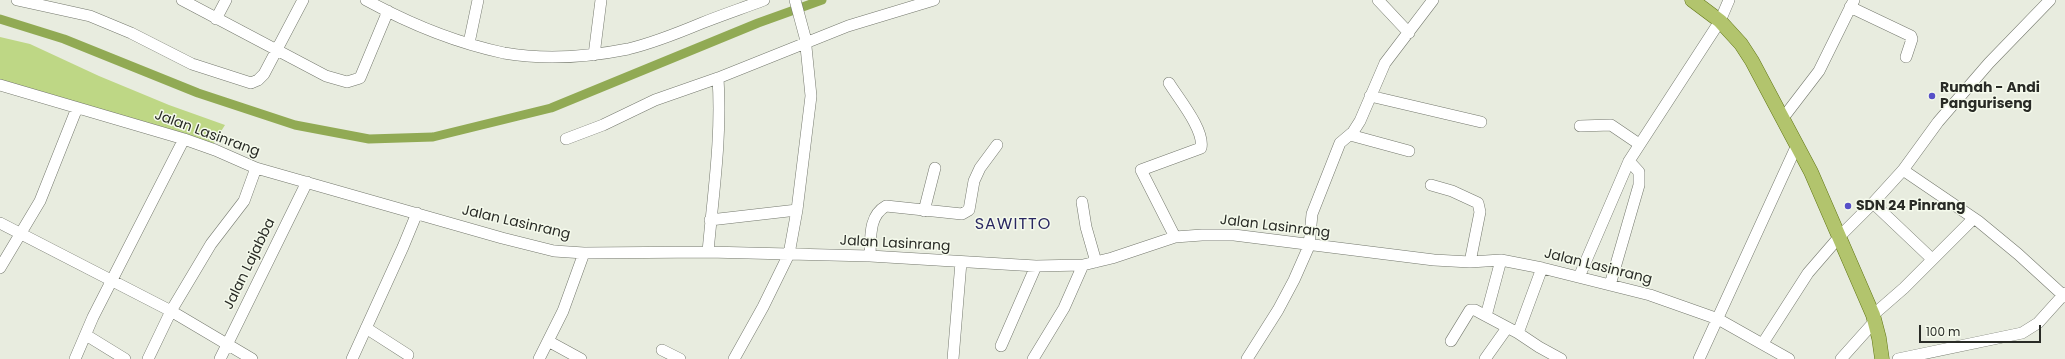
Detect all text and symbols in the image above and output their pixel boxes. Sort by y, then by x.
place label: Rumah - Andi Panguriseng [1940,80,2040,112]
marker: Rumah - Andi Panguriseng [1927,91,1937,101]
street label: Jalan Lasinrang [152,107,262,161]
place label: SDN 24 Pinrang [1856,198,1965,214]
marker: SDN 24 Pinrang [1843,201,1853,211]
street label: Jalan Lasinrang [460,202,572,244]
street label: Jalan Lasinrang [1219,212,1331,242]
district label: SAWITTO [975,215,1051,235]
street label: Jalan Lajabba [221,216,279,312]
street label: Jalan Lasinrang [839,233,951,255]
street label: Jalan Lasinrang [1542,245,1654,289]
scale bar [1921,317,2043,343]
text: 100 m [1926,323,1960,340]

